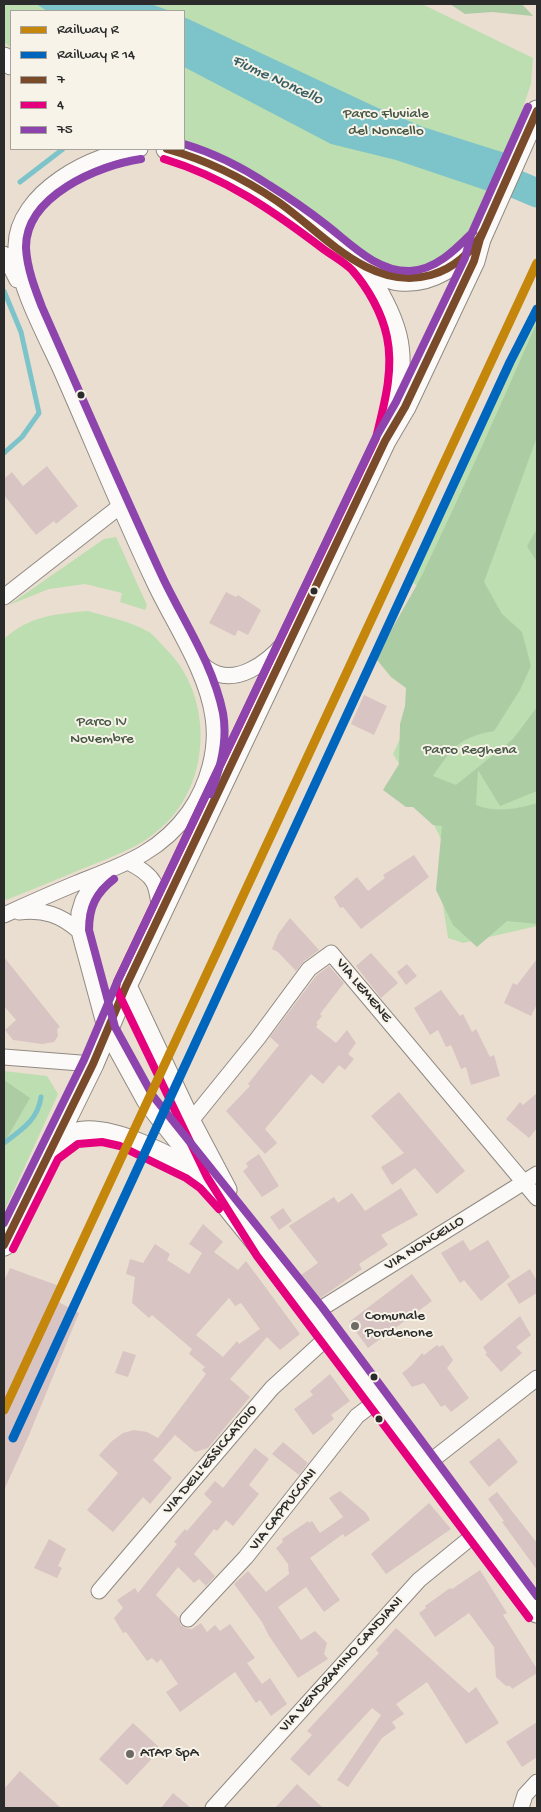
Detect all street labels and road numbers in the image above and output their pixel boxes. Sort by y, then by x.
street label: VIA LEMENE [331,955,395,1027]
street label: VIA NONCELLO [382,1212,468,1276]
street label: VIA DELL'ESSICCATOIO [160,1401,262,1519]
street label: VIA CAPPUCCINI [246,1465,322,1555]
street label: VIA VENDRAMINO CANDIANI [276,1593,408,1737]

